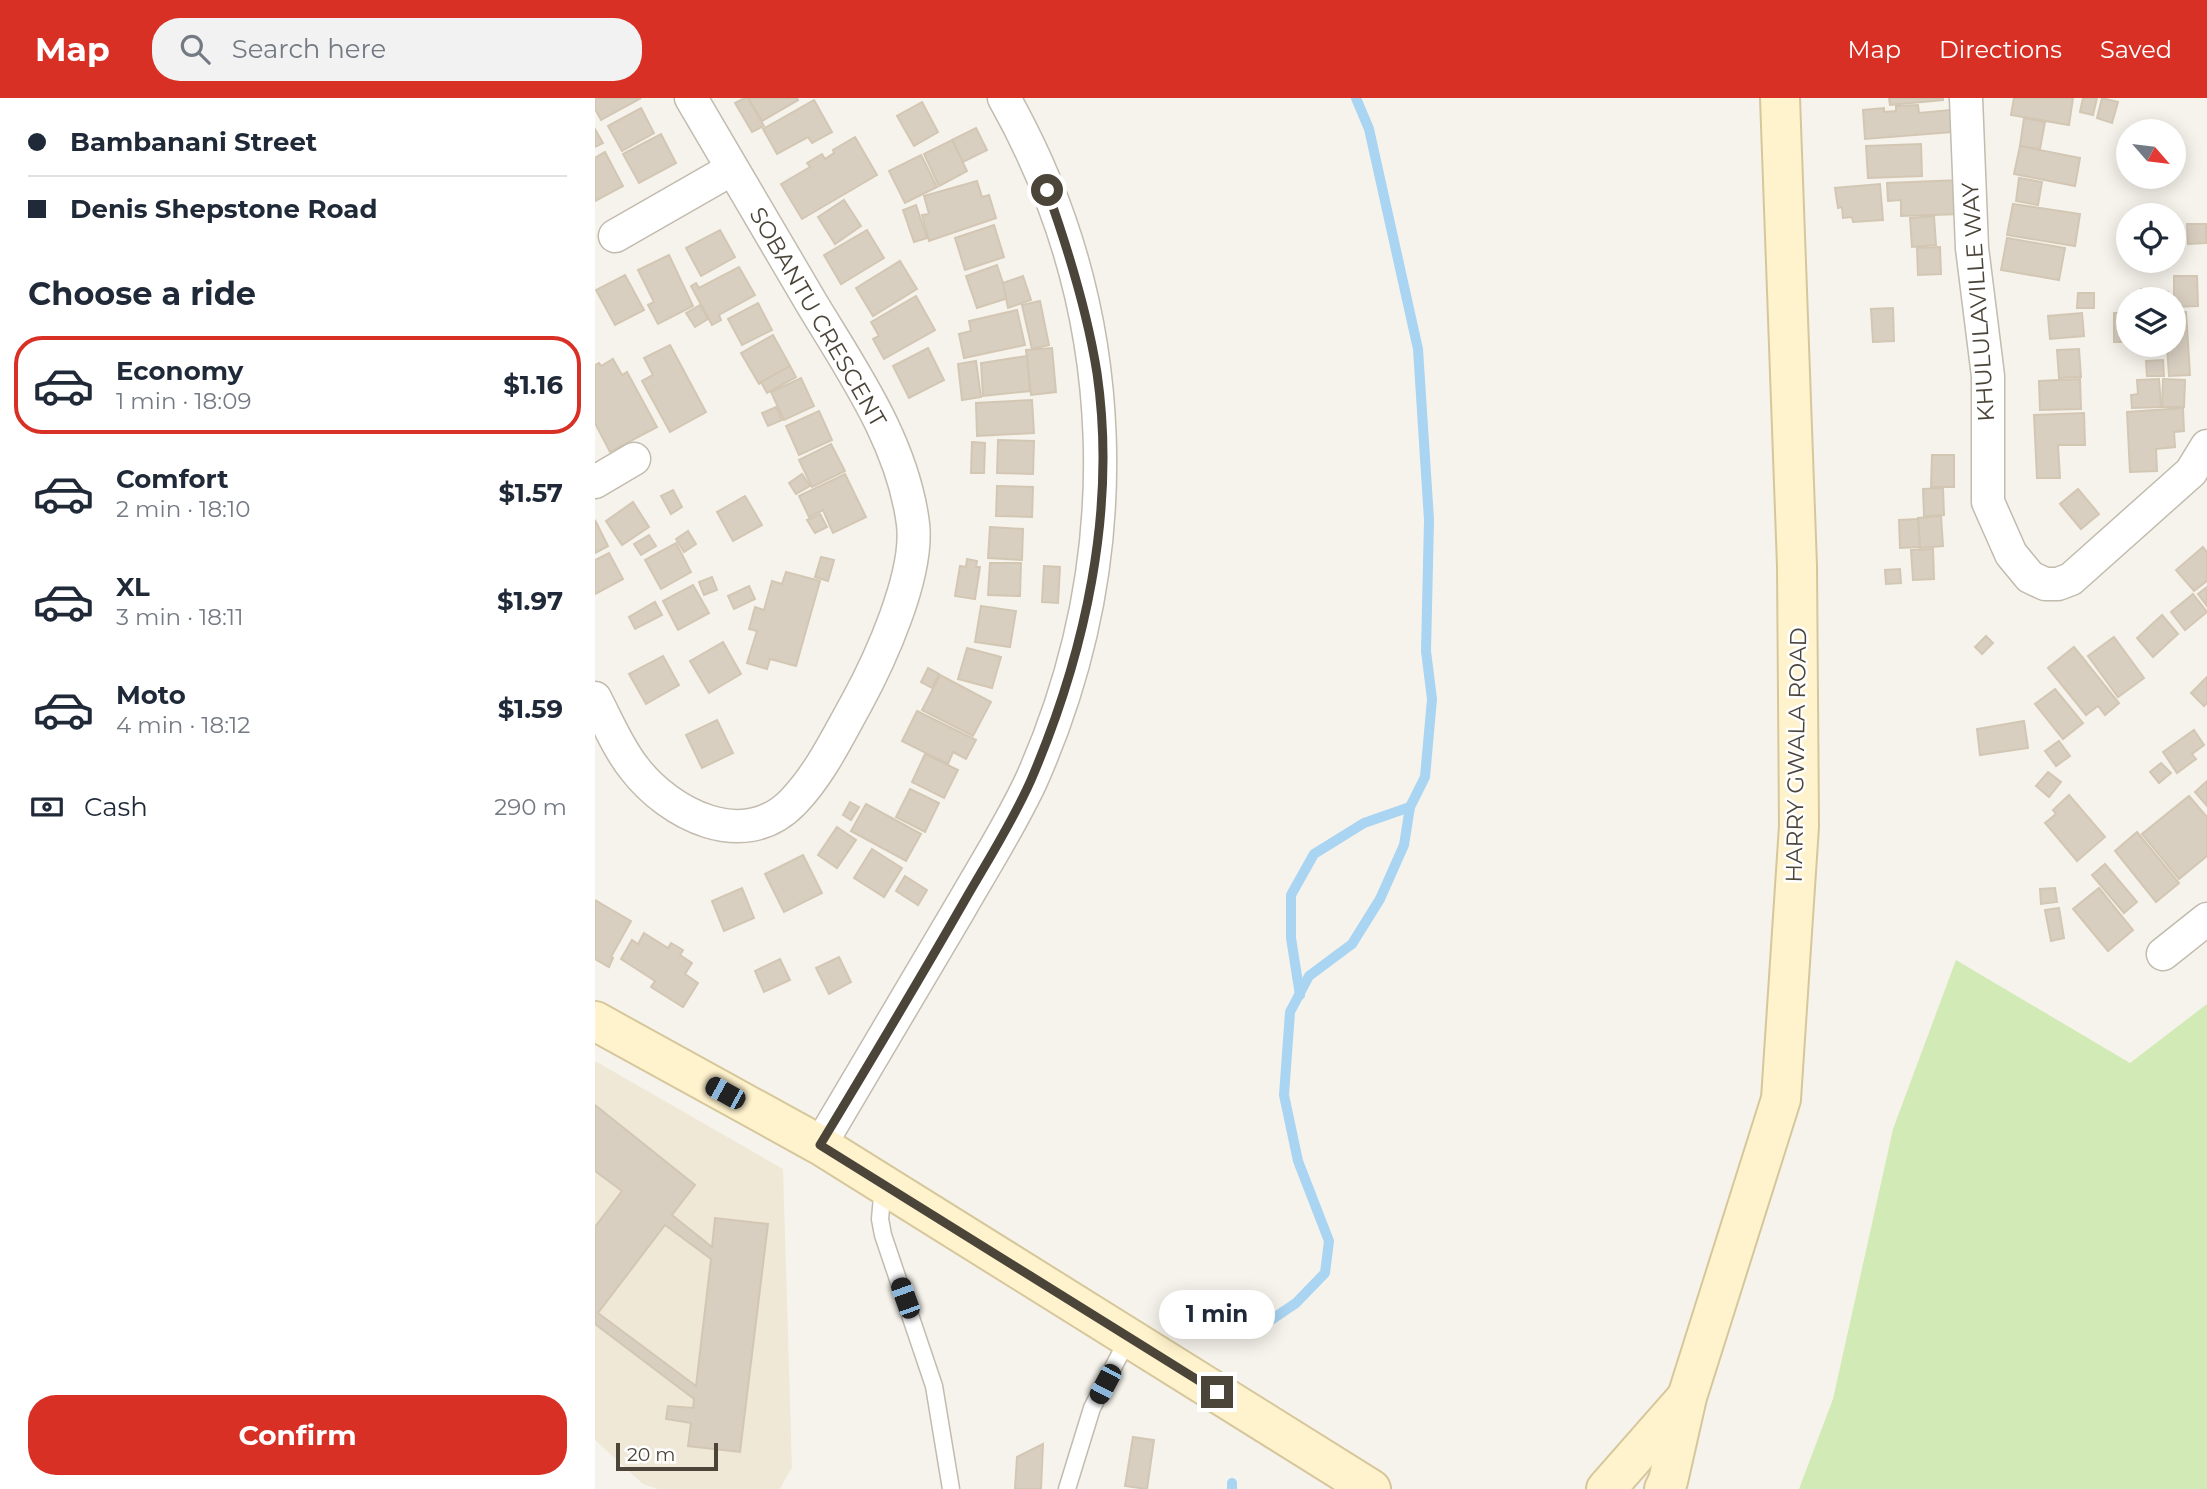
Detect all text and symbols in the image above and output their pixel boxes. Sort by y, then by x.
search box [152,18,642,81]
text: Map [35,29,110,69]
icon: search [176,30,214,68]
text: Search here [232,33,386,65]
text: Map [1848,35,1901,64]
text: Directions [1939,35,2062,64]
text: Saved [2100,35,2172,64]
north arrow [2116,119,2186,189]
map controls [2116,119,2186,357]
text: Bambanani Street [70,126,317,158]
route start [1031,174,1063,206]
street label: KHULULAVILLE WAY [1956,181,2000,423]
text: Denis Shepstone Road [70,193,377,225]
street label: SOBANTU CRESCENT [744,202,893,433]
button: locate [2116,203,2186,273]
text: Choose a ride [28,274,256,313]
button: layers [2116,287,2186,357]
icon: car [32,354,95,417]
text: Economy [116,355,243,387]
text: $1.16 [503,369,563,401]
text: 1 min · 18:09 [116,387,251,415]
icon: car [32,462,95,525]
text: Comfort [116,463,228,495]
text: $1.57 [498,477,563,509]
text: 2 min · 18:10 [116,495,250,523]
icon: car [32,570,95,633]
text: XL [116,571,150,603]
text: $1.97 [497,585,563,617]
text: 3 min · 18:11 [116,603,243,631]
street label: HARRY GWALA ROAD [1780,627,1812,883]
icon: car [32,678,95,741]
text: Moto [116,679,186,711]
text: $1.59 [498,693,563,725]
text: 4 min · 18:12 [116,711,250,739]
icon: cash [28,788,66,826]
text: Cash [84,791,148,823]
text: 290 m [494,793,567,821]
car [702,1074,749,1112]
car [888,1275,923,1321]
callout: 1 min [1159,1290,1275,1340]
text: 1 min [1186,1300,1248,1328]
car [1086,1361,1125,1407]
route end [1201,1376,1233,1408]
button: Confirm [28,1395,567,1475]
scale bar [616,1440,717,1472]
text: 20 m [627,1443,675,1466]

